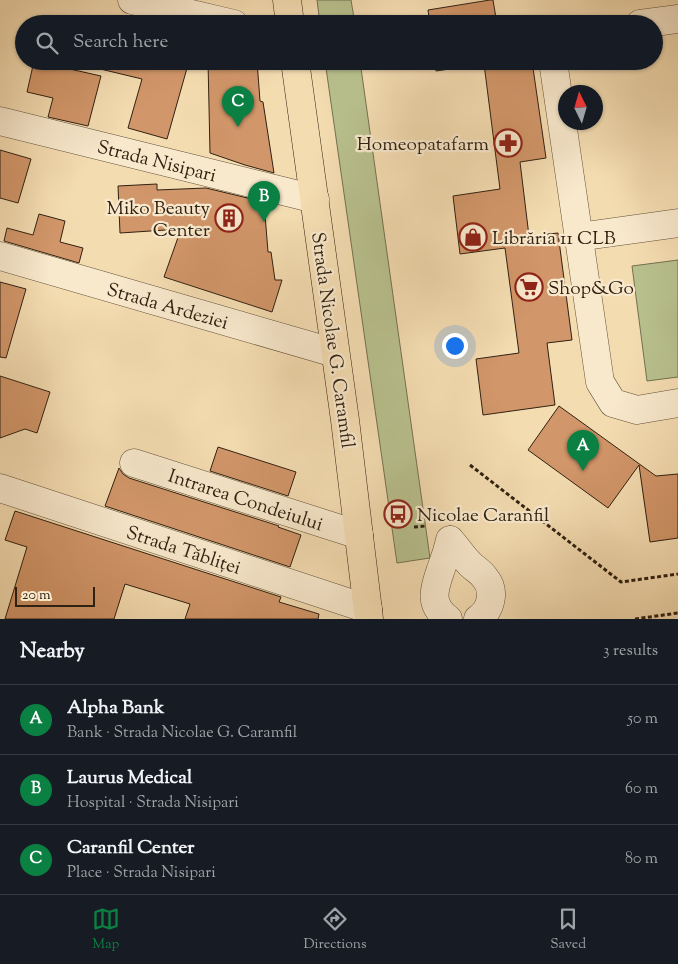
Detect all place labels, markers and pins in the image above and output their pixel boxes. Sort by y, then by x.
pin: C [222,86,254,127]
pharmacy icon: Homeopatafarm [493,128,523,158]
place label: Homeopatafarm [357,132,489,159]
pin: B [248,181,280,222]
place label: Miko Beauty Center [106,196,211,245]
building icon: Miko Beauty Center [214,203,244,233]
shop icon: Librăria 11 CLB [458,222,488,252]
place label: Librăria 11 CLB [492,226,616,253]
supermarket icon: Shop&Go [514,272,544,302]
place label: Shop&Go [548,276,634,303]
pin: A [567,430,599,471]
bus stop icon: Nicolae Caranfil [383,499,413,529]
place label: Nicolae Caranfil [417,503,549,530]

